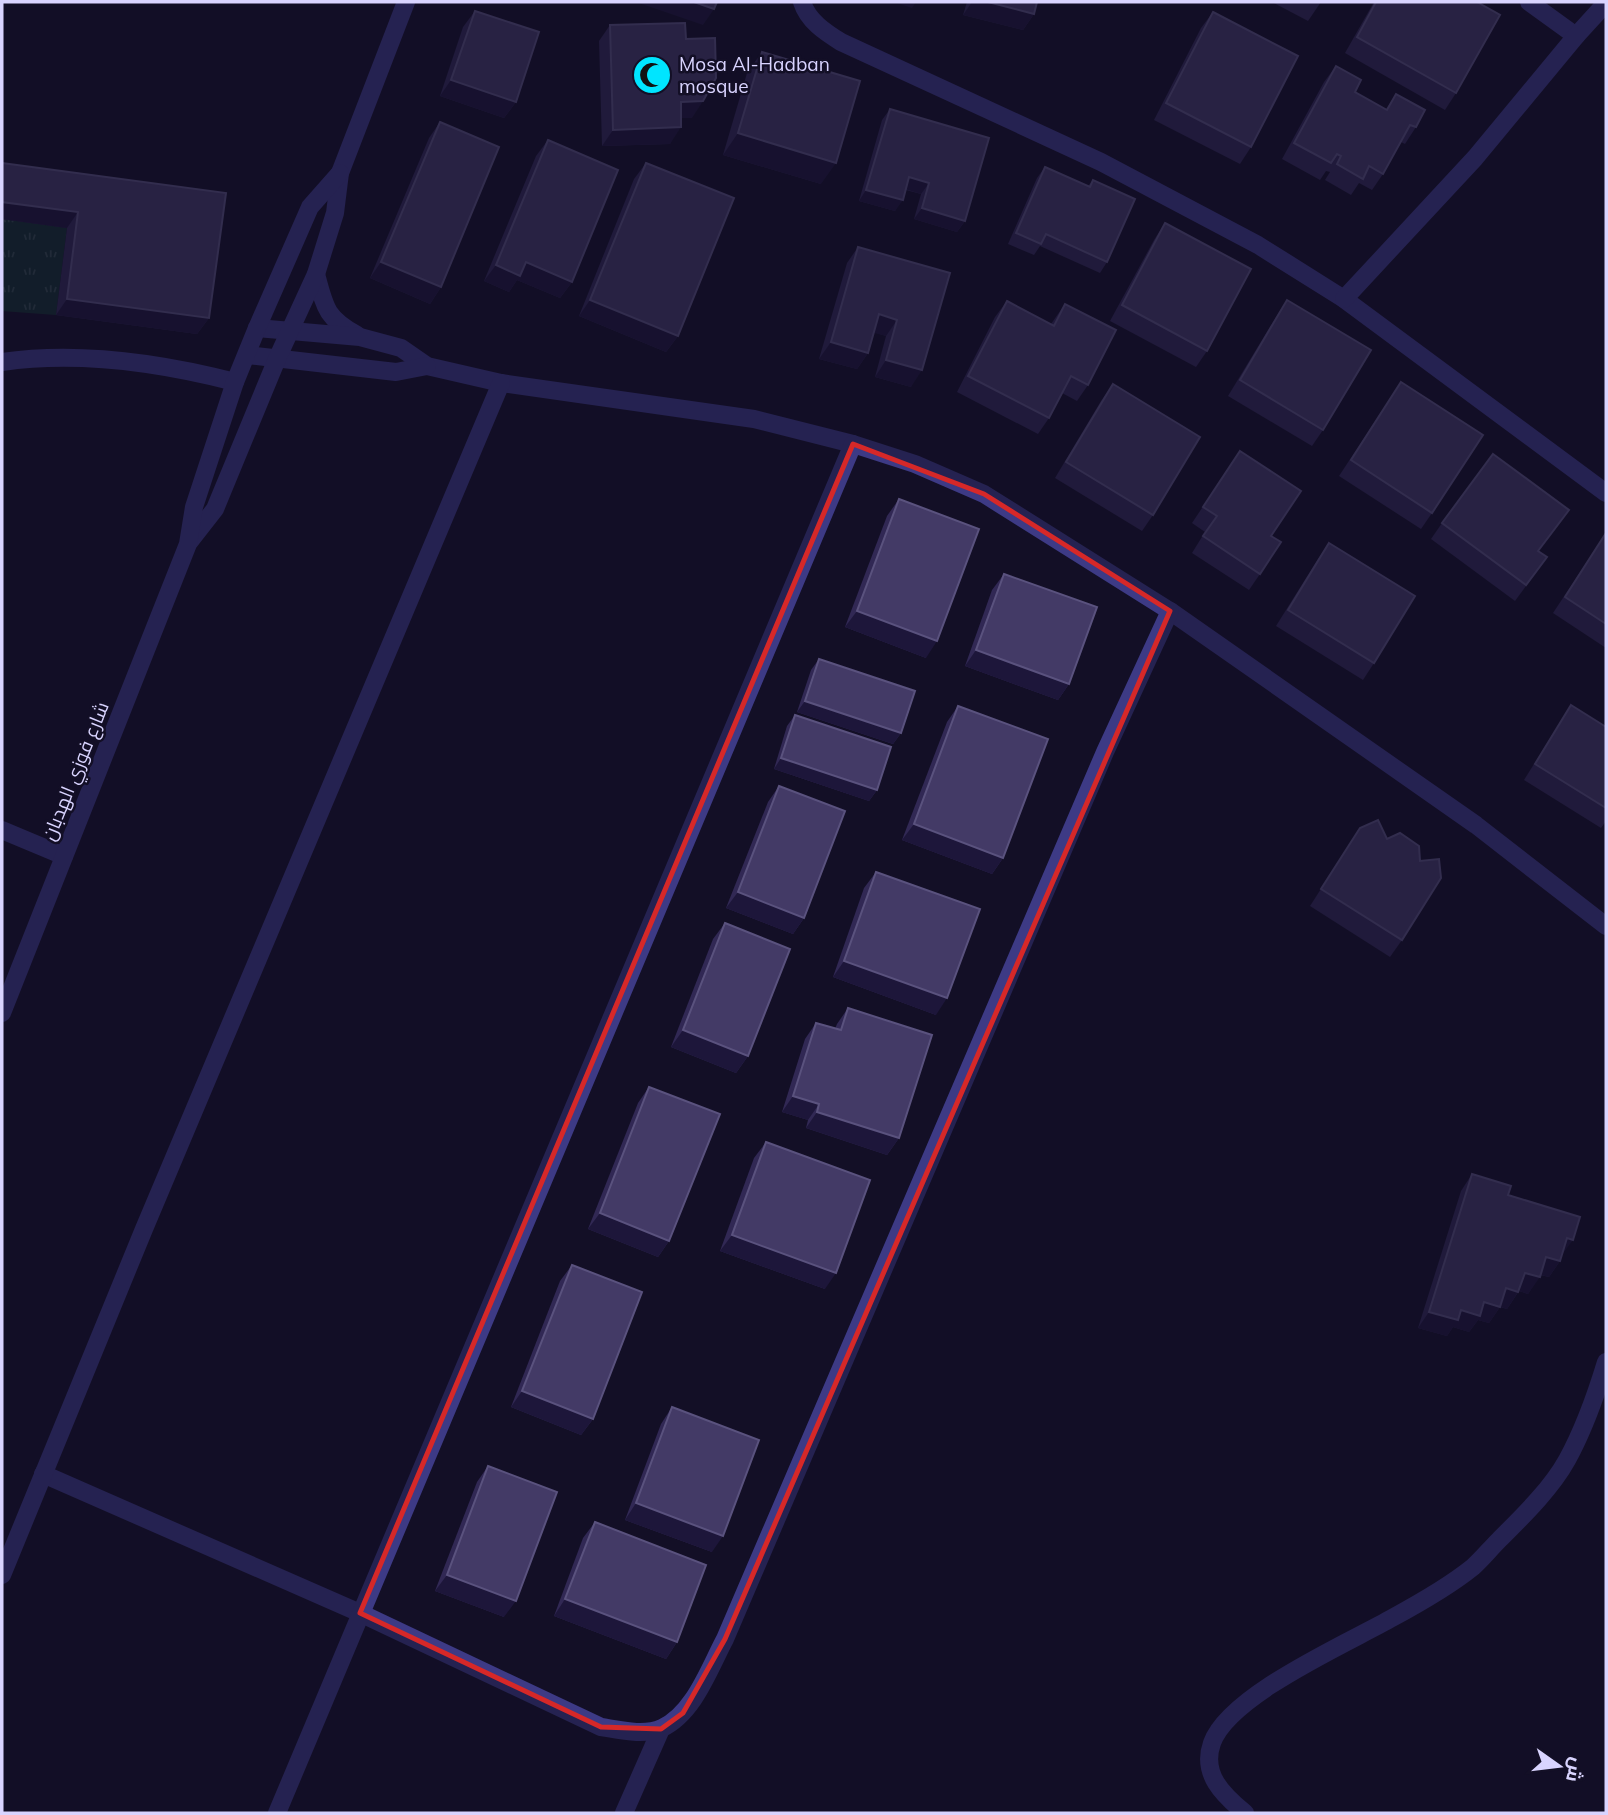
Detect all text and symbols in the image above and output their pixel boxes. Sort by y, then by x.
place label: Mosa Al-Hadban mosque [679,52,830,98]
mosque icon: Mosa Al-Hadban mosque [631,54,673,96]
street label: شارع فوزي الهدبان [36,698,117,845]
north arrow [1524,1731,1594,1801]
text: ش [1561,1755,1590,1785]

